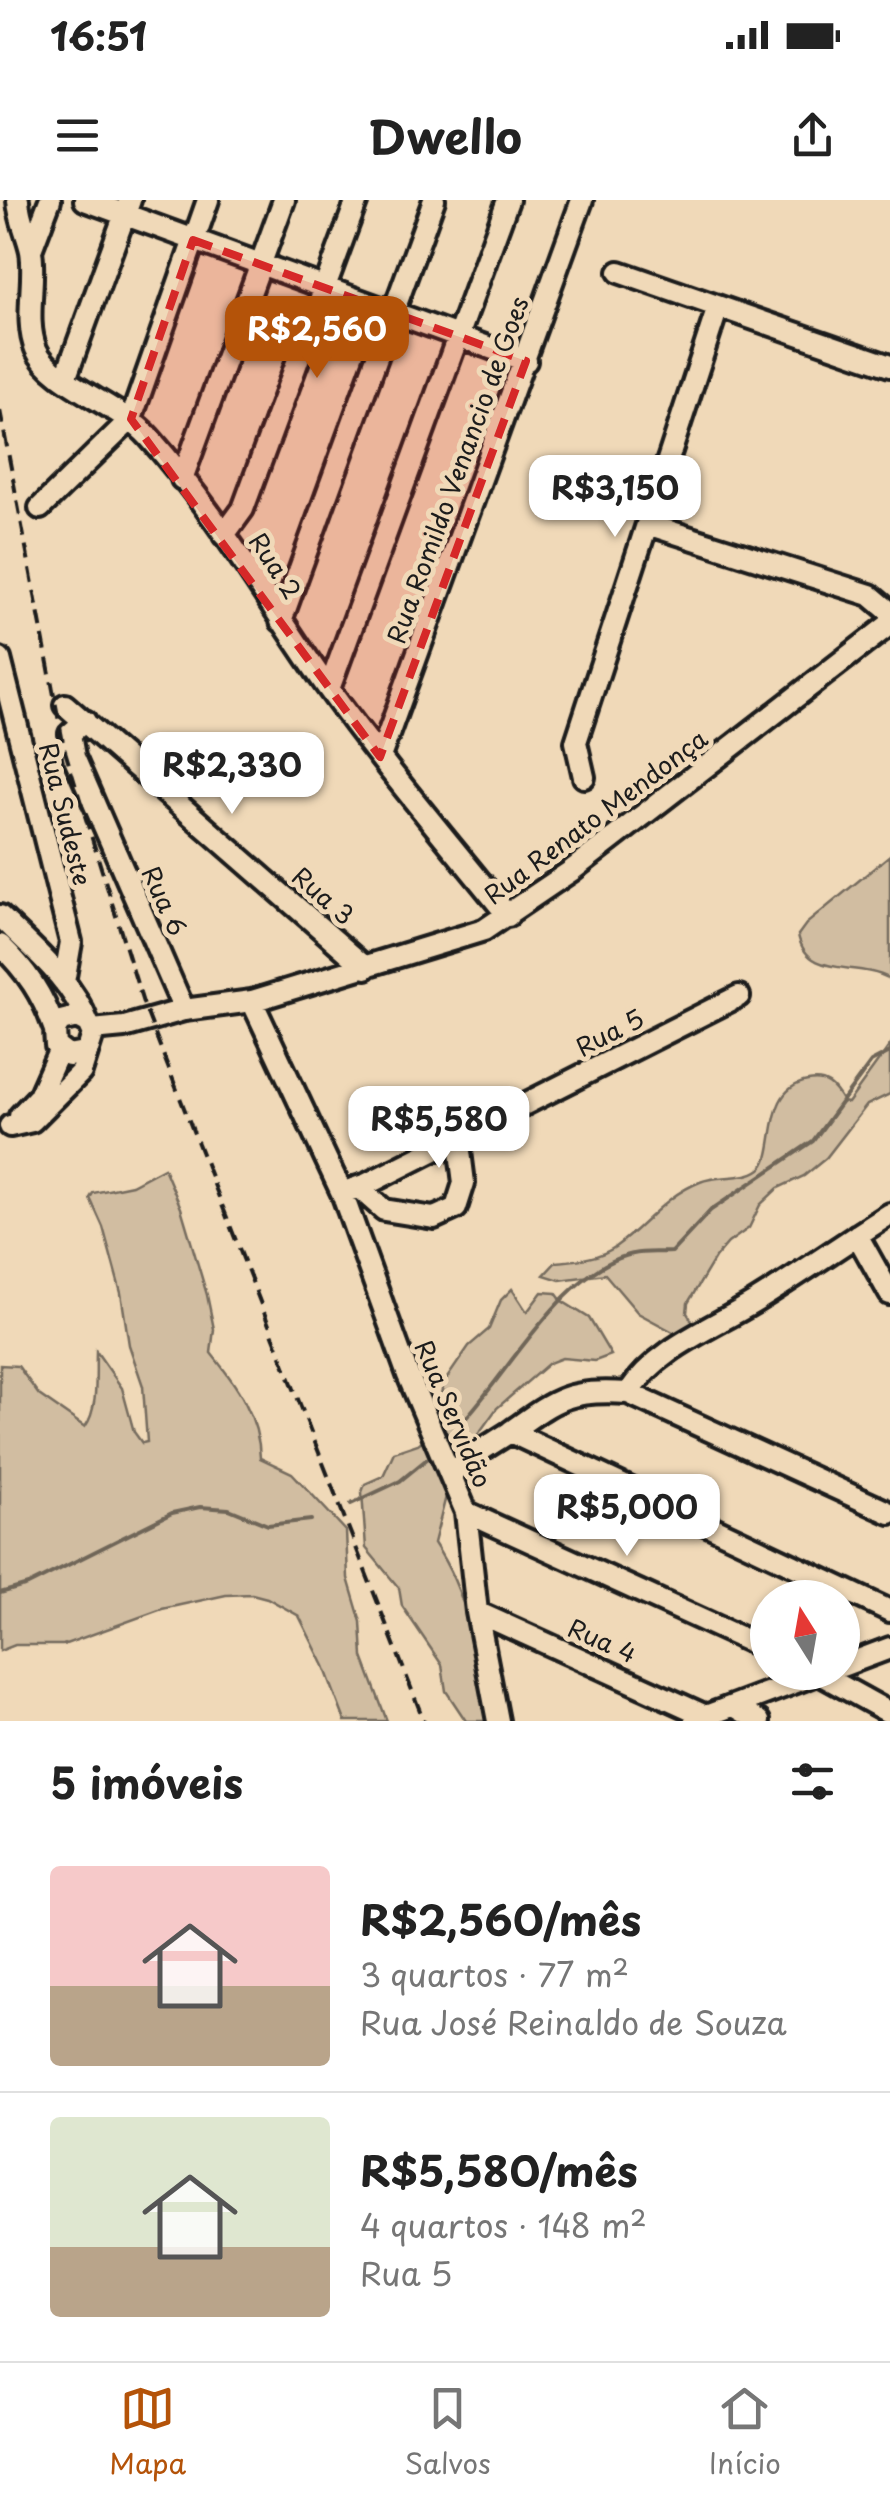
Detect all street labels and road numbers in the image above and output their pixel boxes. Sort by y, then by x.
street label: Rua Romildo Venancio de Goes [376,291,538,649]
street label: Rua 2 [240,525,312,606]
street label: Rua Renato Mendonça [476,719,716,913]
street label: Rua Sudeste [30,738,102,889]
street label: Rua 3 [284,857,363,933]
street label: Rua 6 [133,860,197,941]
street label: Rua 5 [569,999,650,1065]
street label: Rua Servidão [406,1334,502,1493]
street label: Rua 4 [562,1608,643,1672]

